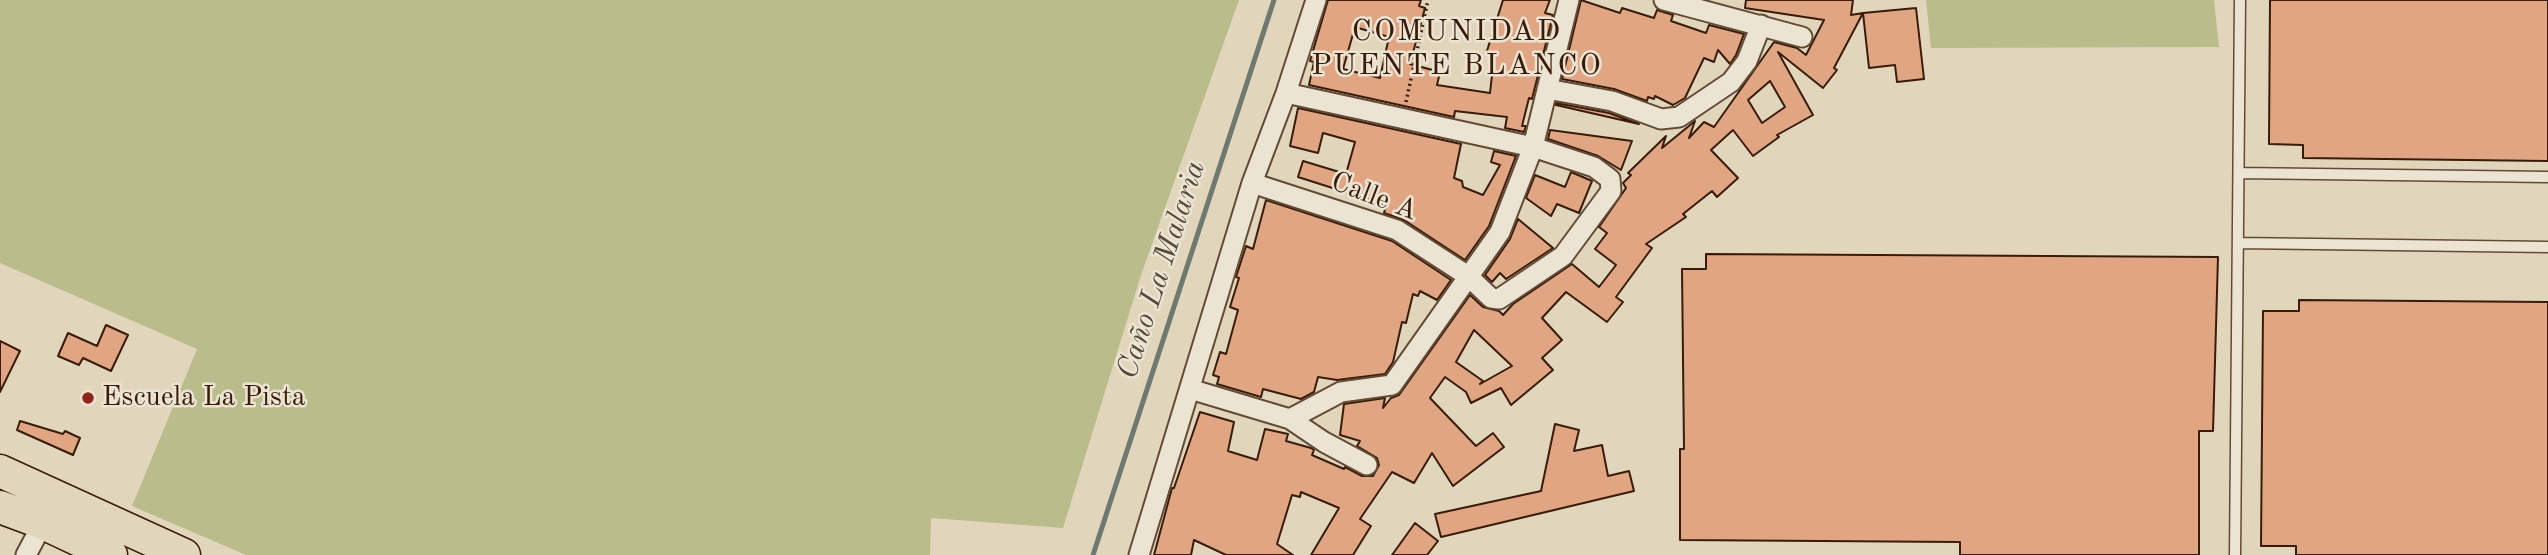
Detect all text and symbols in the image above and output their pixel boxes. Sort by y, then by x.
district label: COMUNIDAD PUENTE BLANCO [1313,14,1601,84]
water label: Caño La Malaria [1110,156,1214,384]
street label: Calle A [1326,165,1422,229]
place label: Escuela La Pista [102,381,306,415]
marker: Escuela La Pista [80,390,96,406]

